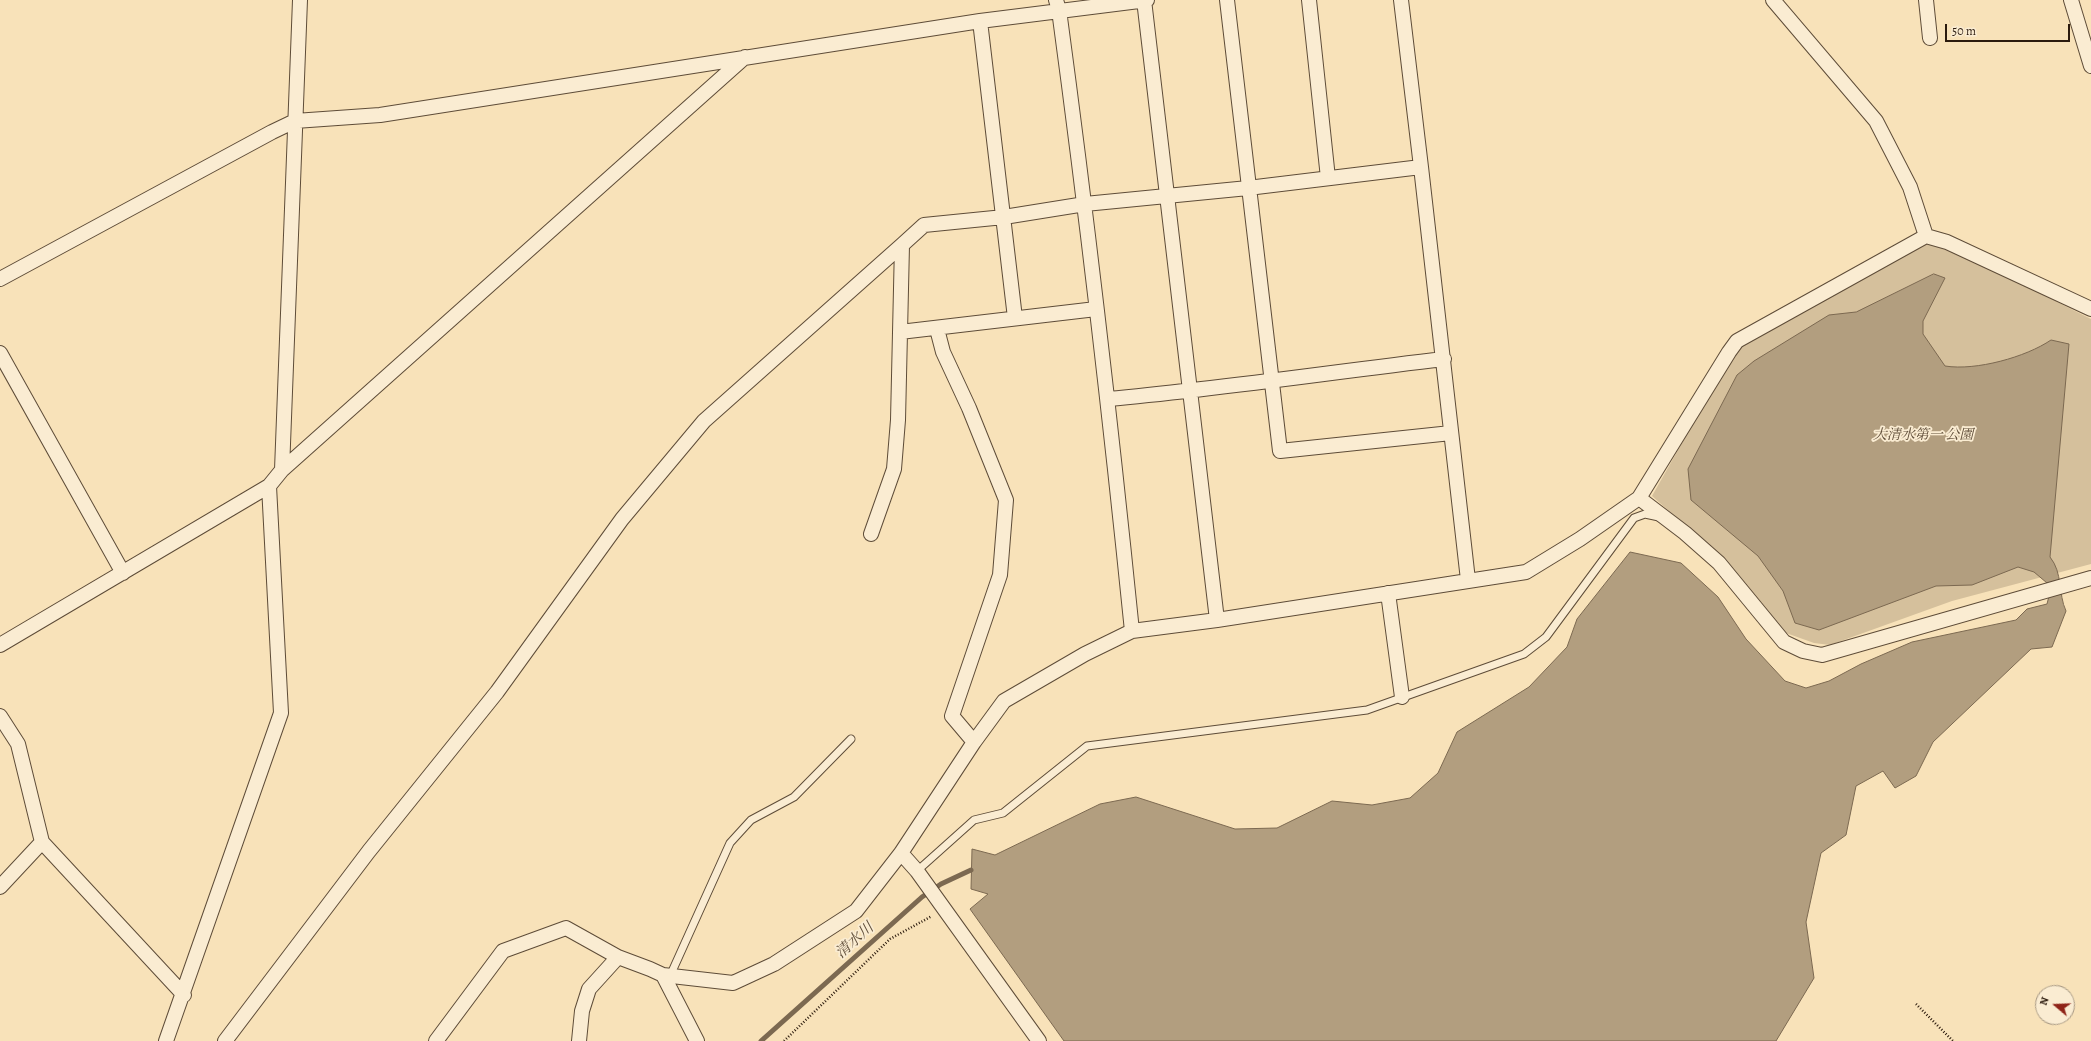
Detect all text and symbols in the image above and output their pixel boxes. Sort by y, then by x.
scale bar [1947,16,2072,42]
text: 50 m [1952,23,1976,39]
park label: 大清水第一 公園 [1873,428,1973,444]
water label: 清水川 [832,919,878,963]
north arrow [2035,985,2075,1025]
text: N [2036,995,2053,1007]

